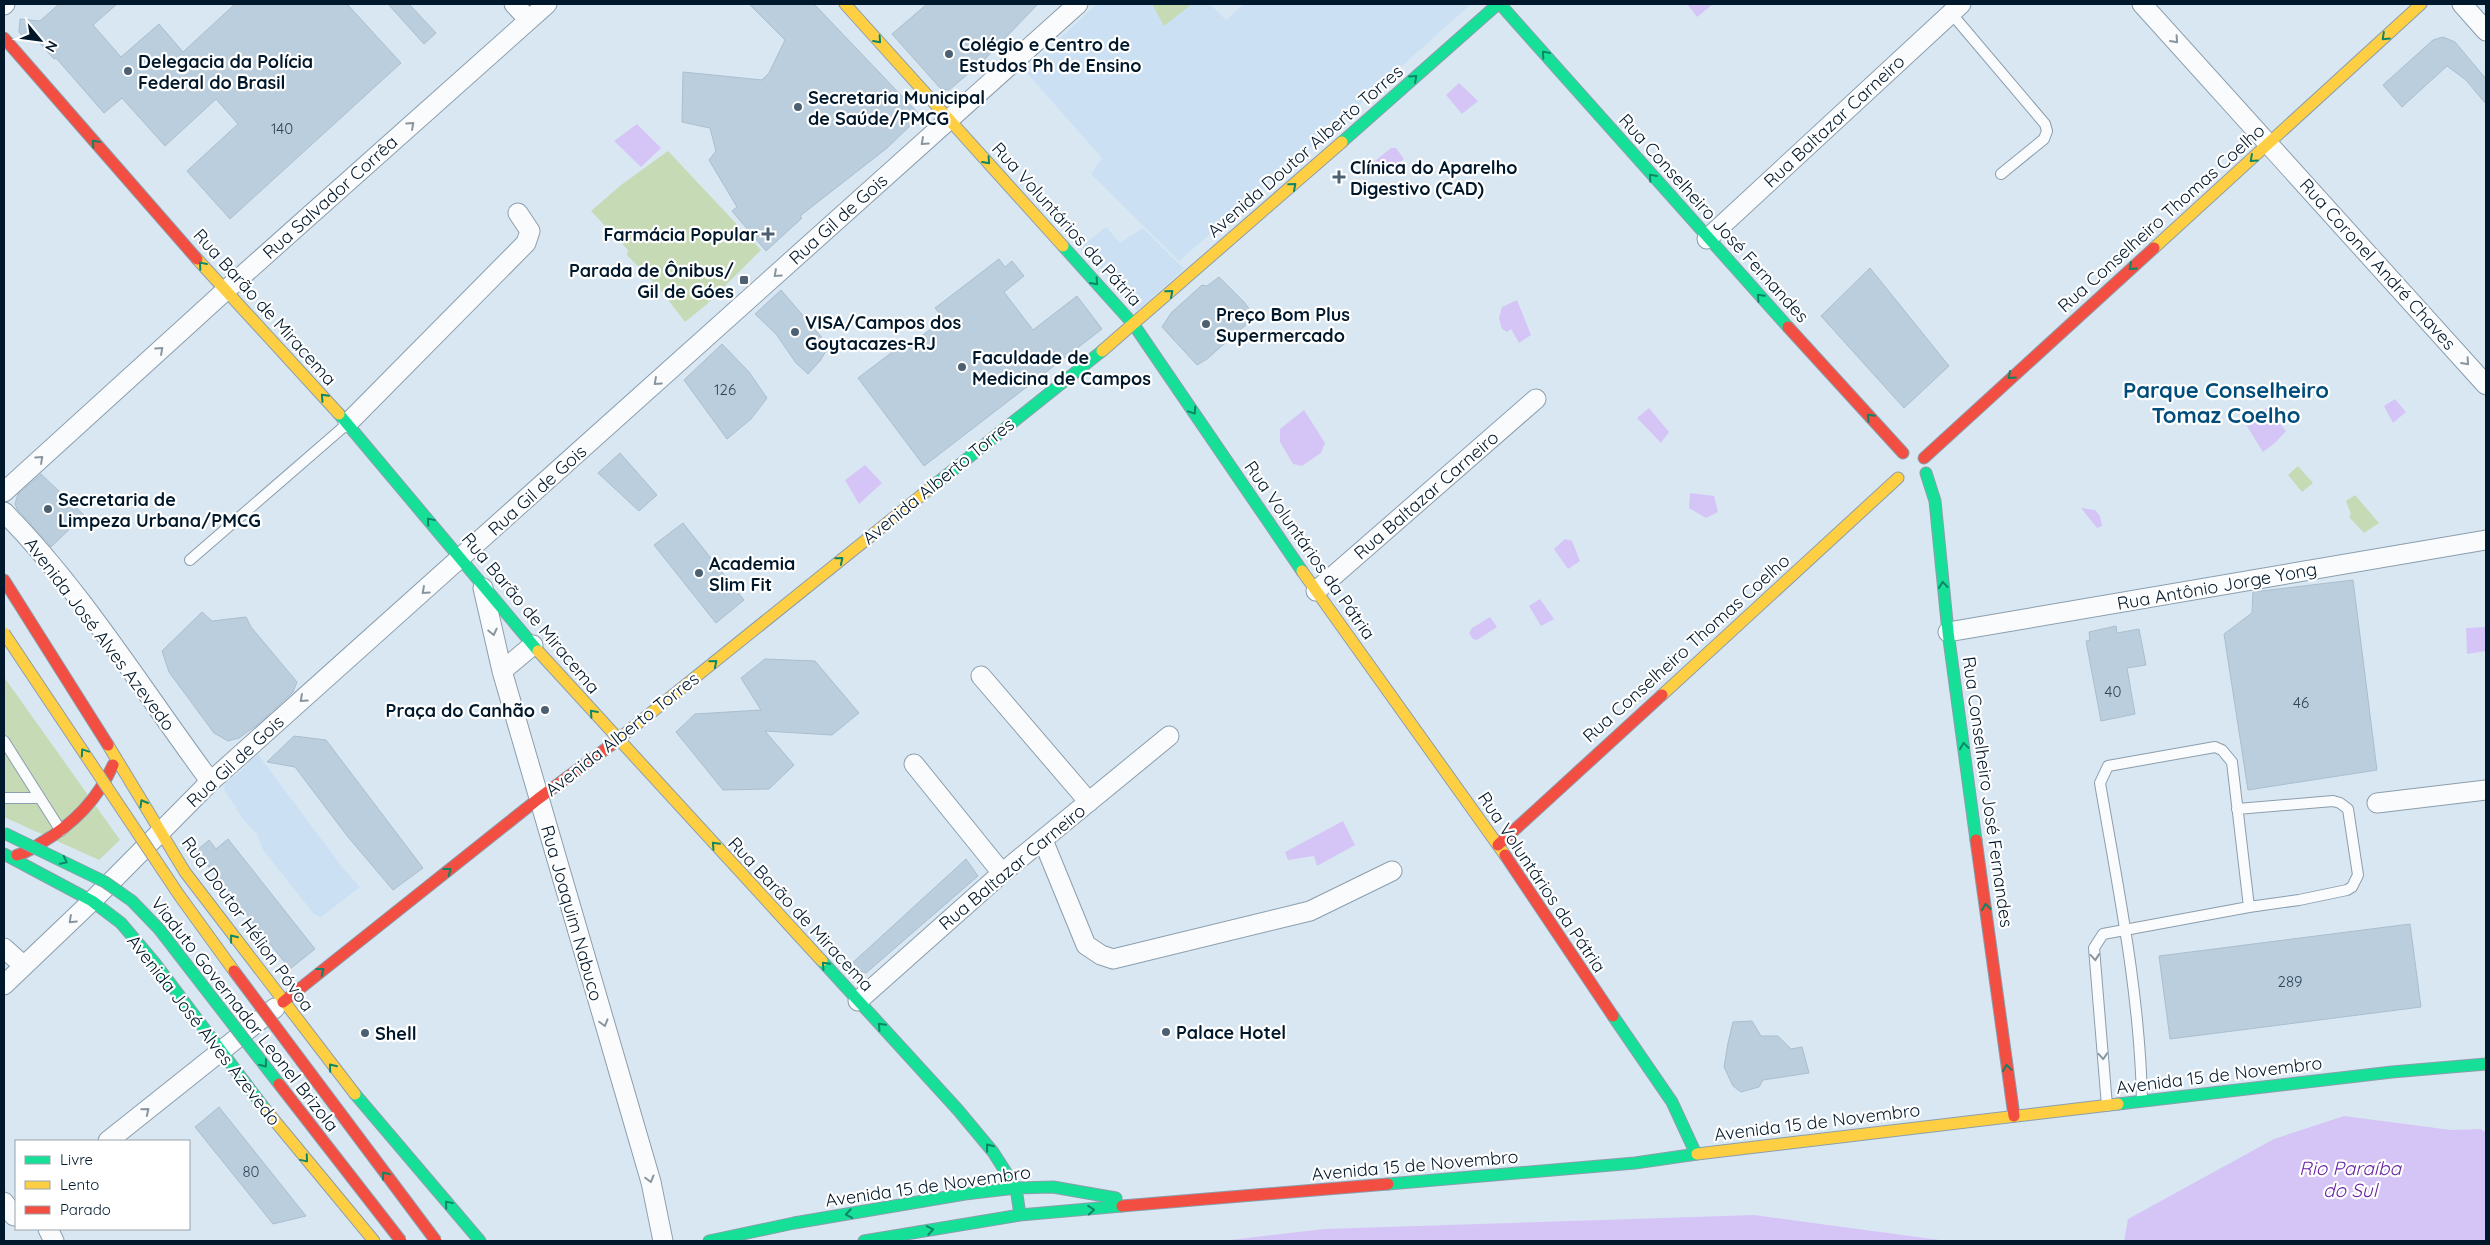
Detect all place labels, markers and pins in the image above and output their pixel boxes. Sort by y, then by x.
place label: Colégio e Centro de Estudos Ph de Ensino [959,33,1141,77]
marker: Colégio e Centro de Estudos Ph de Ensino [943,48,955,60]
place label: Delegacia da Polícia Federal do Brasil [138,50,313,94]
marker: Delegacia da Polícia Federal do Brasil [122,65,134,77]
place label: Secretaria Municipal de Saúde/PMCG [808,86,985,130]
marker: Secretaria Municipal de Saúde/PMCG [792,101,804,113]
place label: Clínica do Aparelho Digestivo (CAD) [1350,156,1517,200]
marker: Clínica do Aparelho Digestivo (CAD) [1332,170,1346,184]
place label: Farmácia Popular [604,223,758,246]
marker: Farmácia Popular [762,228,774,240]
place label: Parada de Ônibus/ Gil de Góes [569,259,734,303]
marker: Parada de Ônibus/ Gil de Góes [738,274,750,286]
place label: Preço Bom Plus Supermercado [1216,303,1350,347]
place label: VISA/Campos dos Goytacazes-RJ [805,311,962,355]
marker: Preço Bom Plus Supermercado [1200,318,1212,330]
marker: VISA/Campos dos Goytacazes-RJ [789,326,801,338]
place label: Faculdade de Medicina de Campos [972,346,1151,390]
marker: Faculdade de Medicina de Campos [956,361,968,373]
place label: Secretaria de Limpeza Urbana/PMCG [58,488,261,532]
marker: Secretaria de Limpeza Urbana/PMCG [42,503,54,515]
place label: Academia Slim Fit [709,552,795,596]
marker: Academia Slim Fit [693,567,705,579]
place label: Praça do Canhão [386,699,535,722]
marker: Praça do Canhão [539,704,551,716]
place label: Palace Hotel [1176,1021,1286,1044]
place label: Shell [375,1022,417,1045]
marker: Palace Hotel [1160,1026,1172,1038]
marker: Shell [359,1027,371,1039]

